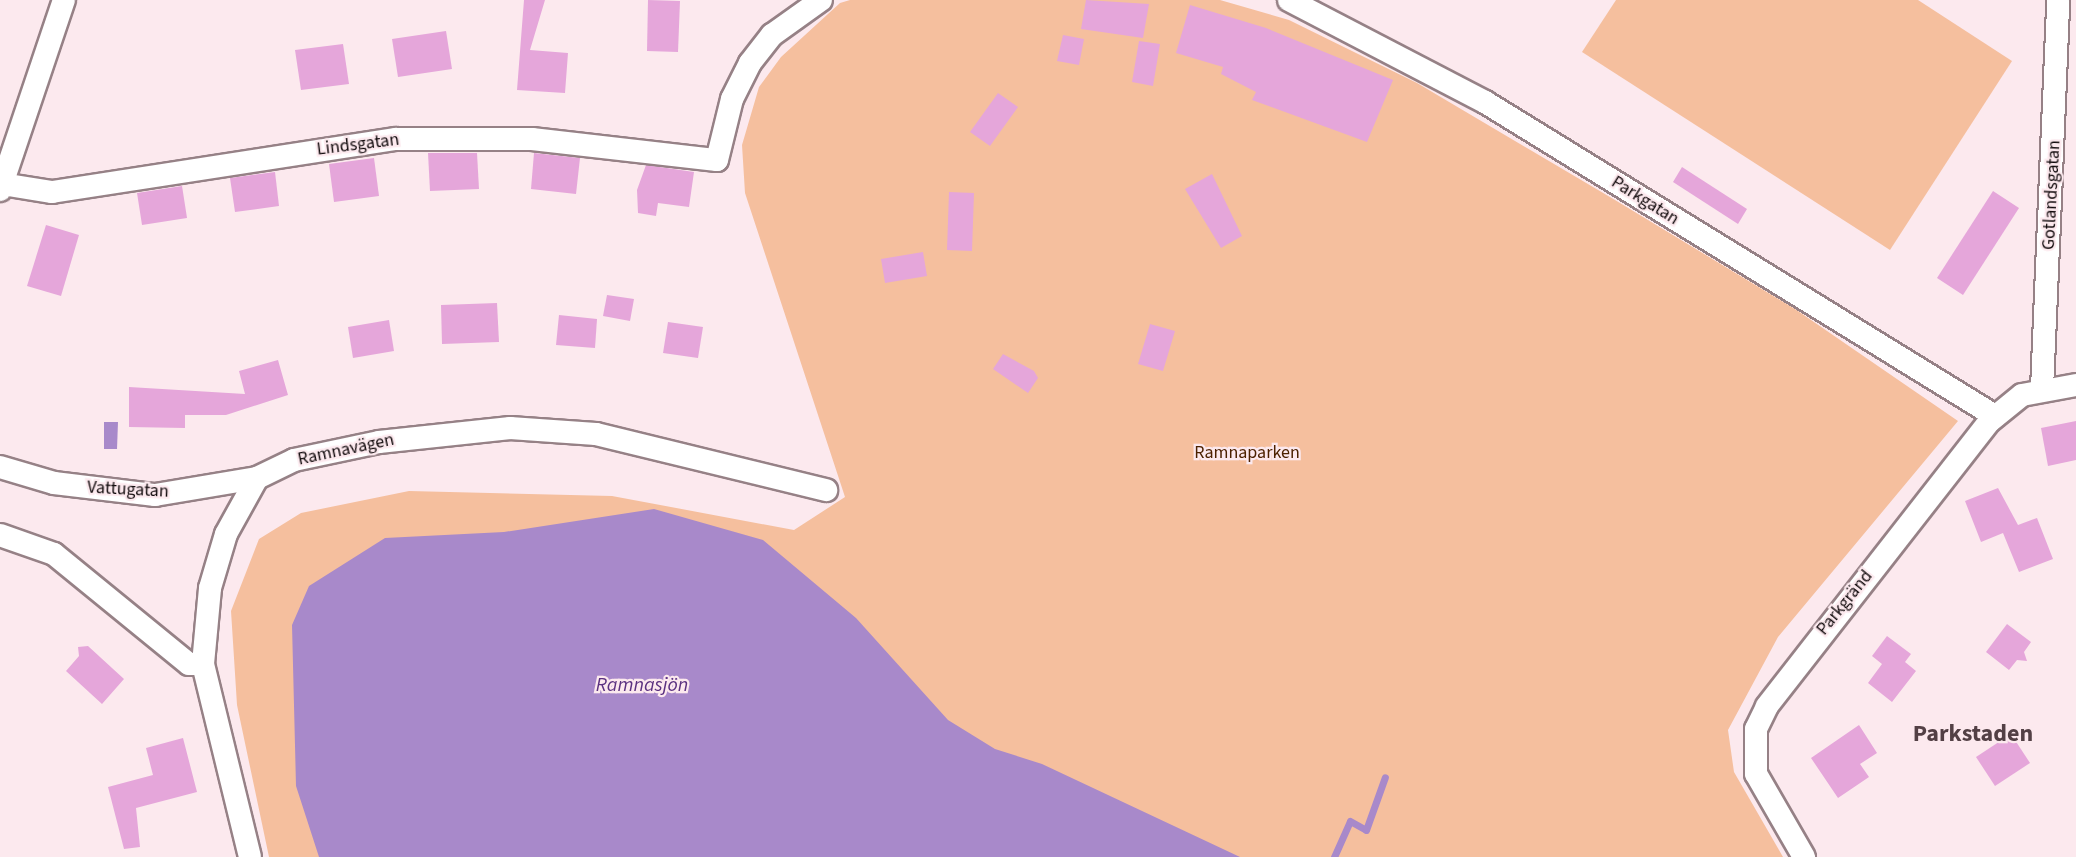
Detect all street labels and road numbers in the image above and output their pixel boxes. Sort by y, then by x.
street label: Lindsgatan [316,129,400,161]
street label: Gotlandsgatan [2038,140,2066,250]
street label: Parkgatan [1607,172,1683,230]
street label: Ramnavägen [296,429,396,471]
street label: Vattugatan [87,477,169,503]
street label: Parkgränd [1812,566,1878,640]

